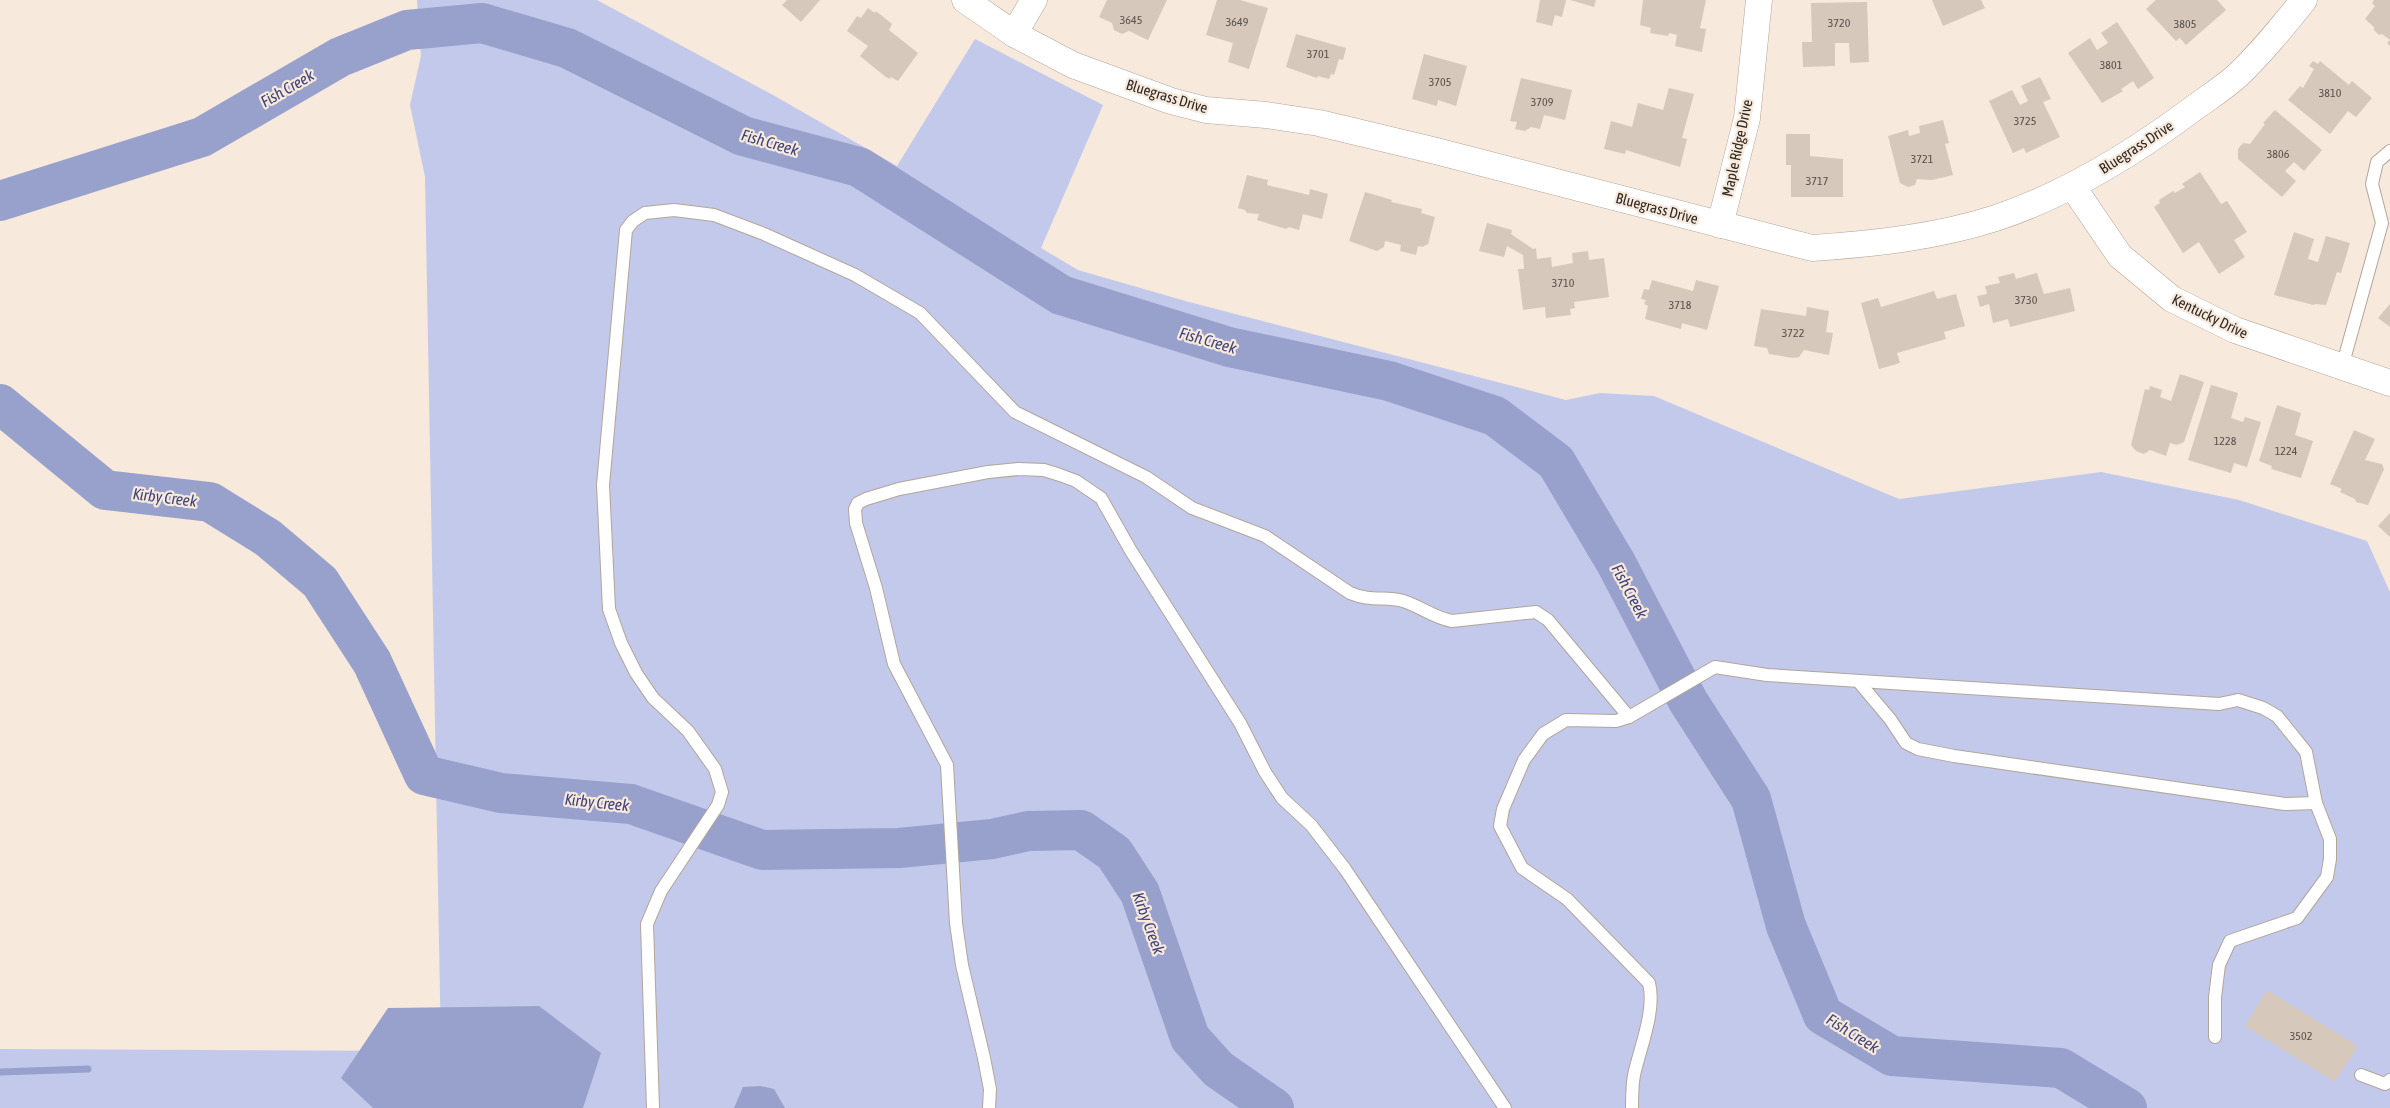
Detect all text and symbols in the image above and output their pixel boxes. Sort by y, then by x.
house number: 3645 [1120,13,1142,27]
house number: 3649 [1226,15,1249,29]
house number: 3720 [1828,16,1851,30]
house number: 3805 [2174,17,2196,31]
house number: 3701 [1307,47,1330,61]
house number: 3801 [2100,58,2123,72]
water label: Fish Creek [257,65,318,110]
house number: 3705 [1429,75,1451,89]
street label: Bluegrass Drive [1124,76,1210,117]
house number: 3810 [2319,86,2342,100]
house number: 3709 [1531,95,1554,109]
street label: Maple Ridge Drive [1718,98,1756,198]
house number: 3725 [2014,114,2036,128]
street label: Bluegrass Drive [2096,117,2176,177]
water label: Fish Creek [739,125,801,159]
house number: 3806 [2267,147,2290,161]
house number: 3721 [1911,152,1934,166]
house number: 3717 [1806,174,1829,188]
street label: Bluegrass Drive [1614,189,1700,227]
house number: 3710 [1552,276,1575,290]
street label: Kentucky Drive [2169,290,2251,342]
house number: 3730 [2015,293,2038,307]
house number: 3718 [1669,298,1692,312]
water label: Fish Creek [1177,323,1239,357]
house number: 3722 [1782,326,1804,340]
house number: 1228 [2214,434,2237,448]
house number: 1224 [2275,444,2298,458]
water label: Kirby Creek [132,484,199,511]
water label: Fish Creek [1608,561,1652,622]
water label: Kirby Creek [564,790,631,815]
water label: Kirby Creek [1129,890,1169,958]
water label: Fish Creek [1823,1010,1883,1057]
house number: 3502 [2290,1029,2312,1043]

